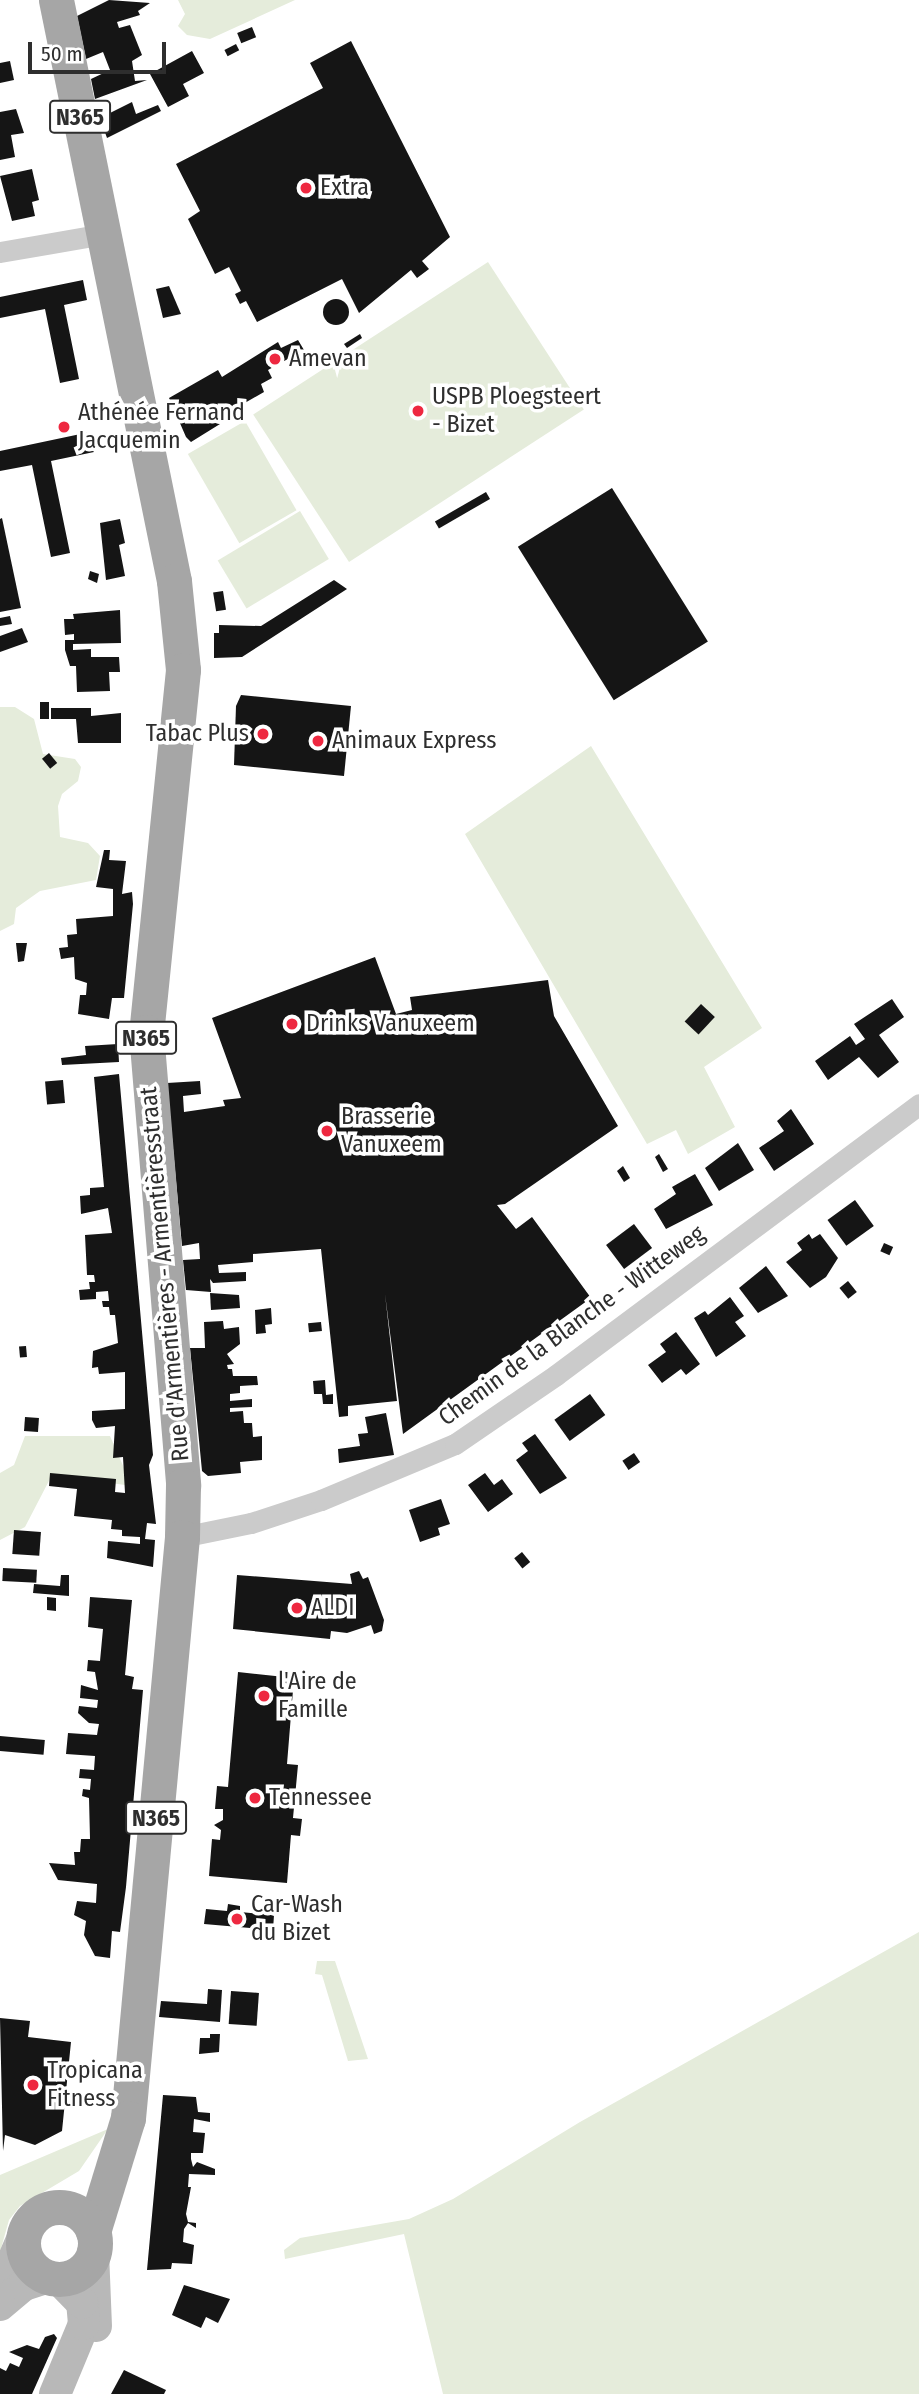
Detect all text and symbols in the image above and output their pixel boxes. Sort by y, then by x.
scale bar [32,28,170,72]
text: 50 m [41,41,83,67]
road number: N365 [48,98,112,136]
place label: Extra [320,174,369,202]
marker: Extra [298,180,314,196]
place label: Amevan [289,345,367,373]
marker: Amevan [267,351,283,367]
place label: USPB Ploegsteert - Bizet [432,383,601,439]
place label: Athénée Fernand Jacquemin [78,399,245,455]
marker: USPB Ploegsteert - Bizet [410,403,426,419]
marker: Athénée Fernand Jacquemin [56,419,72,435]
place label: Tabac Plus [146,720,249,748]
marker: Tabac Plus [255,726,271,742]
place label: Animaux Express [332,727,497,755]
marker: Animaux Express [310,733,326,749]
place label: Drinks Vanuxeem [306,1010,475,1038]
marker: Drinks Vanuxeem [284,1016,300,1032]
road number: N365 [114,1018,178,1058]
street label: Rue d'Armentières - Armentièresstraat [134,1085,196,1463]
place label: Brasserie Vanuxeem [341,1103,442,1159]
marker: Brasserie Vanuxeem [319,1123,335,1139]
street label: Chemin de la Blanche - Witteweg [433,1220,711,1432]
place label: ALDI [311,1594,354,1622]
marker: ALDI [289,1600,305,1616]
place label: l'Aire de Famille [278,1668,357,1724]
marker: l'Aire de Famille [256,1688,272,1704]
place label: Tennessee [269,1784,372,1812]
marker: Tennessee [247,1790,263,1806]
road number: N365 [124,1798,188,1838]
place label: Car-Wash du Bizet [251,1891,343,1947]
marker: Car-Wash du Bizet [229,1911,245,1927]
place label: Tropicana Fitness [47,2057,143,2113]
marker: Tropicana Fitness [25,2077,41,2093]

